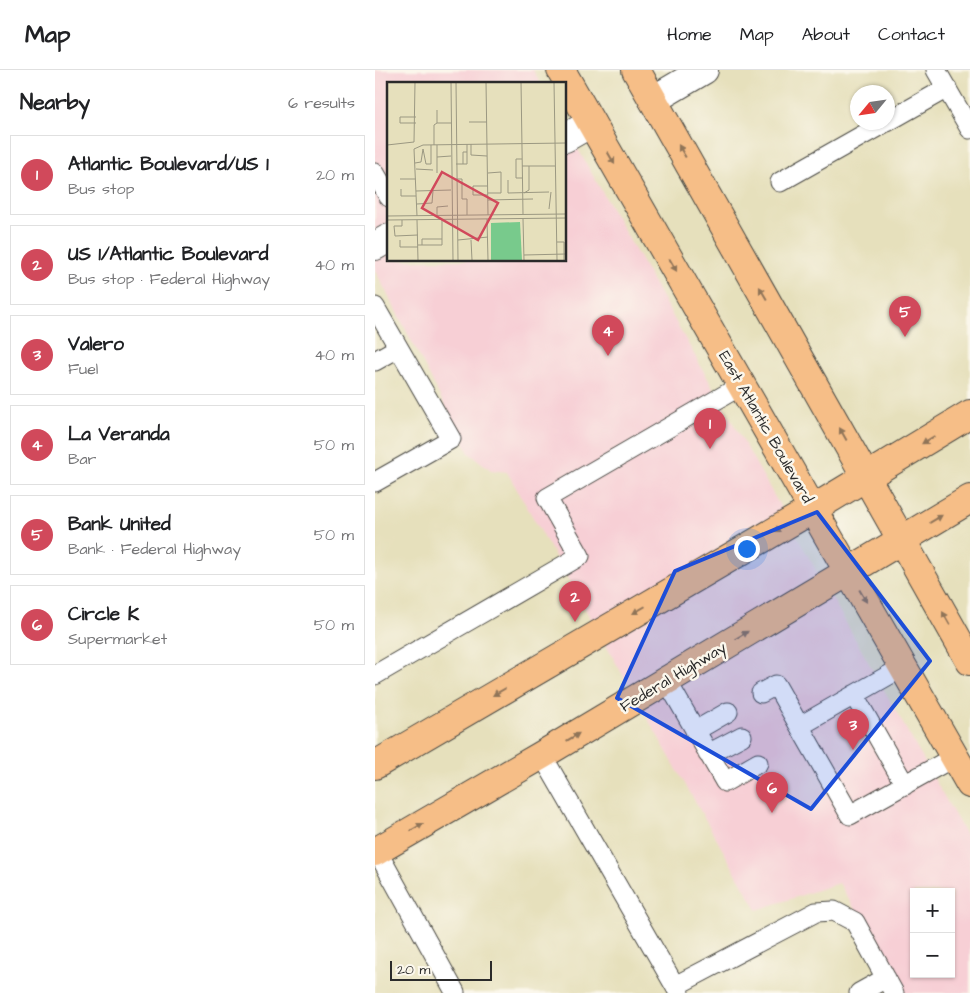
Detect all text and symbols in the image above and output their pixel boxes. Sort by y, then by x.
text: Map [25,18,70,52]
text: Home [667,22,712,47]
text: Map [740,22,774,47]
text: About [802,22,850,47]
text: Contact [878,22,945,47]
inset map [387,82,566,261]
north arrow [850,85,895,130]
text: Nearby [20,88,90,117]
text: 6 results [288,92,355,114]
one-way arrow [678,144,686,159]
text: Atlantic Boulevard/US 1 [68,151,269,178]
one-way arrow [607,151,615,165]
text: 1 [36,164,38,186]
text: 20 m [316,164,354,186]
text: Bus stop [68,178,134,200]
text: US 1/Atlantic Boulevard [68,241,269,268]
text: 2 [32,254,42,276]
text: 40 m [314,254,354,276]
one-way arrow [668,259,677,272]
text: Bus stop · Federal Highway [68,268,270,290]
one-way arrow [758,286,767,299]
pin: 5 [889,296,921,337]
pin: 4 [592,315,624,356]
text: Valero [68,331,124,358]
text: 3 [33,344,41,366]
text: 40 m [314,344,354,366]
street label: East Atlantic Boulevard [713,347,819,507]
text: Fuel [68,358,98,380]
pin: 1 [694,408,726,449]
text: La Veranda [68,421,170,448]
one-way arrow [839,426,847,441]
text: 4 [32,434,42,456]
text: 50 m [314,434,354,456]
one-way arrow [922,435,935,444]
text: Bar [68,448,96,470]
text: Bank United [68,511,171,538]
one-way arrow [929,515,943,524]
text: 5 [31,524,43,546]
text: 50 m [314,524,354,546]
one-way arrow [773,524,786,533]
your location [734,536,760,562]
text: Bank · Federal Highway [68,538,241,560]
pin: 2 [559,581,591,622]
one-way arrow [859,590,868,603]
text: Circle K [68,601,139,628]
one-way arrow [633,606,646,615]
one-way arrow [942,611,950,625]
text: 6 [32,614,42,636]
text: 50 m [314,614,354,636]
text: Supermarket [68,628,167,650]
one-way arrow [736,631,749,640]
street label: Federal Highway [616,636,731,718]
one-way arrow [492,688,506,697]
pin: 3 [837,709,869,750]
one-way arrow [566,733,579,742]
pin: 6 [756,772,788,813]
one-way arrow [411,823,424,832]
map controls [910,888,955,978]
button: + [910,888,955,933]
button: − [910,933,955,978]
scale bar [390,958,493,981]
text: 20 m [397,960,430,980]

